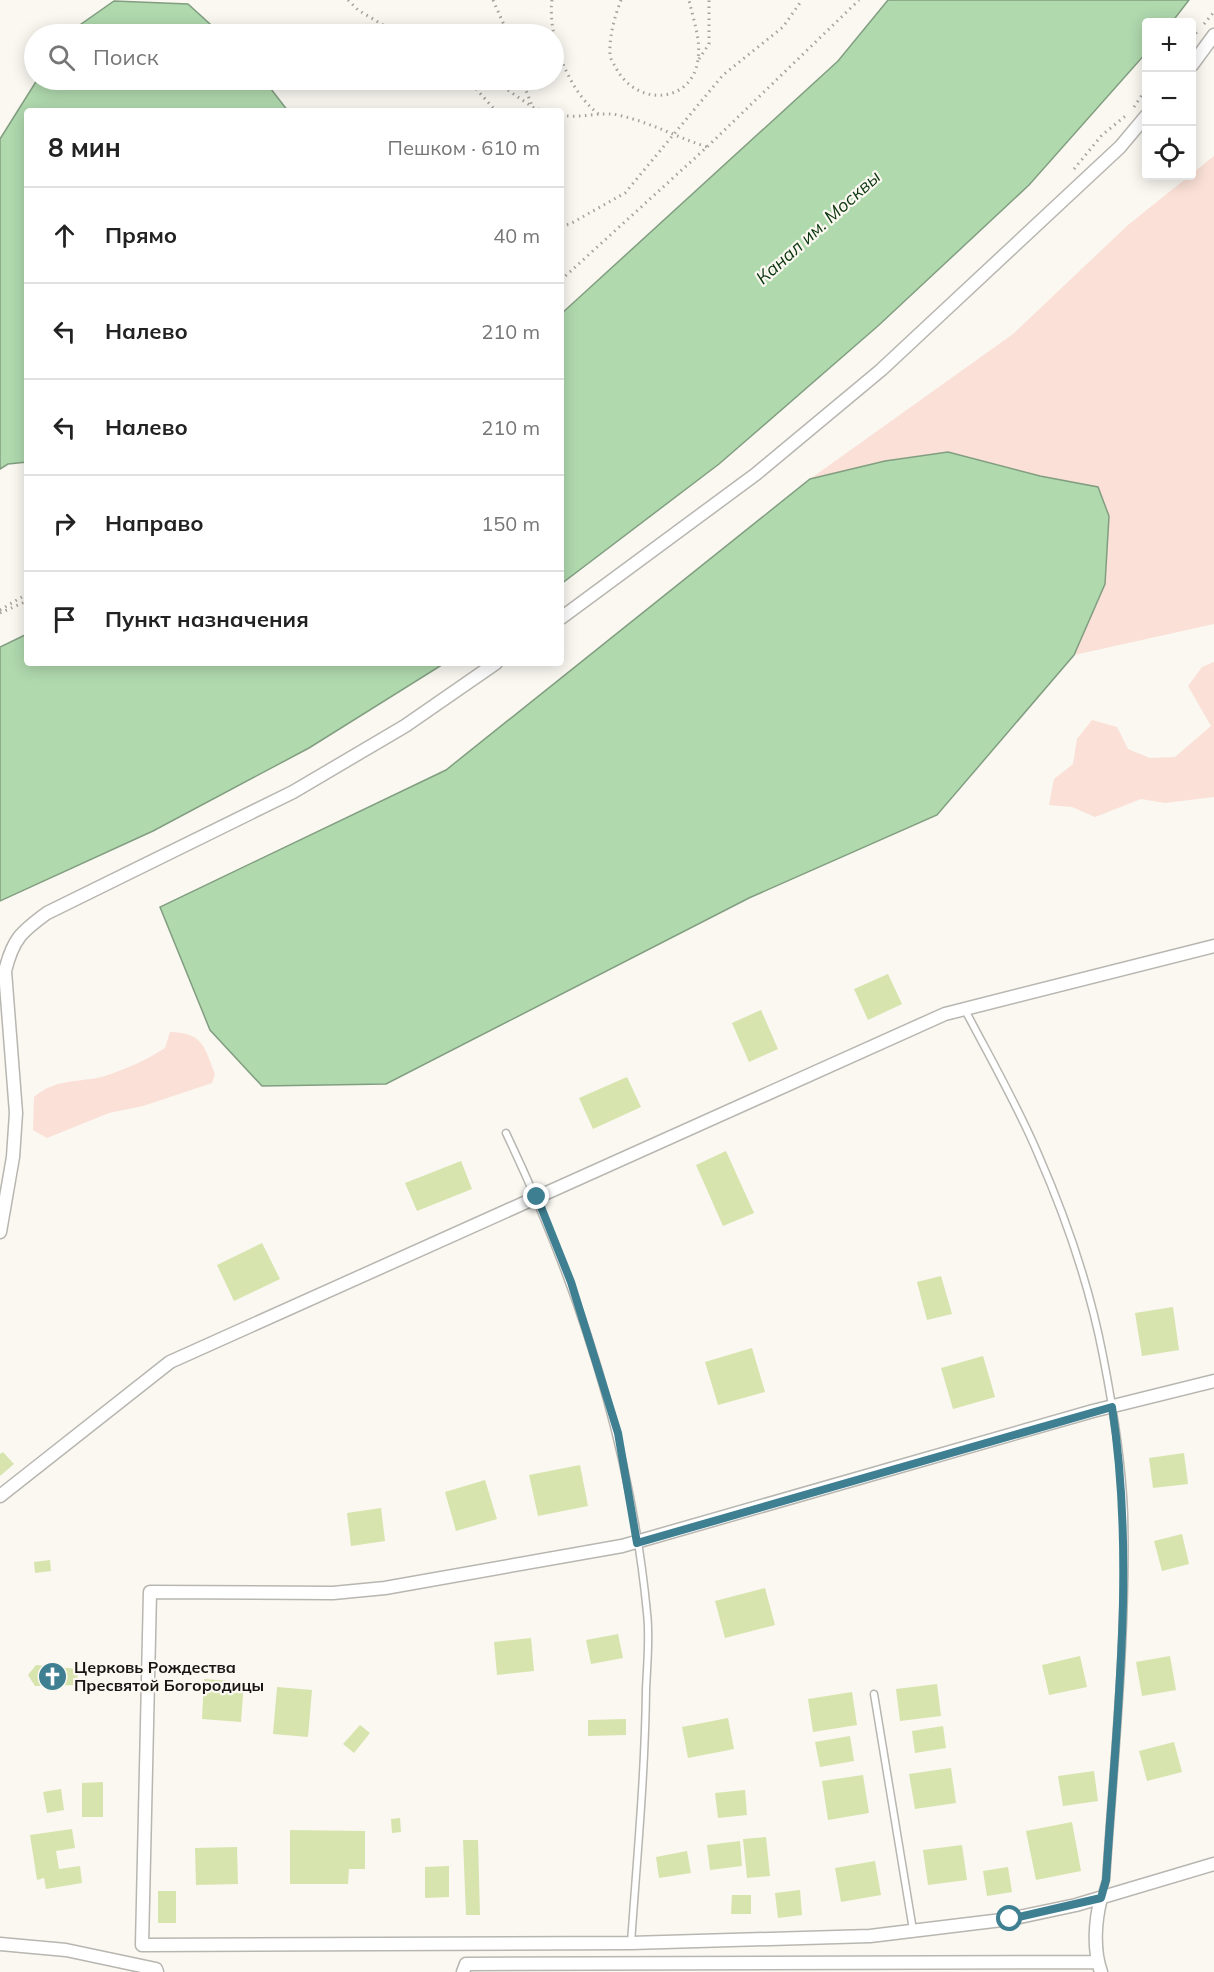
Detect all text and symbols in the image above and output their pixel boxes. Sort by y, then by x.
map controls [1142,18,1196,180]
button: + [1142,18,1196,72]
search box [24,24,564,90]
icon: search [45,41,78,74]
text: Поиск [93,43,159,71]
button: − [1142,72,1196,126]
button: locate [1142,126,1196,180]
text: 8 мин [48,131,121,164]
text: Пешком · 610 m [388,135,540,160]
water label: Канал им. Москвы [751,165,885,289]
icon: ahead [48,219,81,252]
text: Прямо [105,221,177,249]
text: 40 m [493,223,540,248]
icon: left [48,315,81,348]
text: Налево [105,317,188,345]
text: 210 m [481,319,540,344]
icon: left [48,411,81,444]
text: Налево [105,413,188,441]
text: 210 m [481,415,540,440]
icon: right [48,507,81,540]
text: Направо [105,509,203,537]
text: 150 m [481,511,540,536]
icon: arrive [48,603,81,636]
text: Пункт назначения [105,605,309,633]
route end [523,1183,549,1209]
place label: Церковь Рождества Пресвятой Богородицы [74,1657,264,1695]
church icon: Церковь Рождества Пресвятой Богородицы [37,1660,69,1692]
route start [996,1905,1022,1931]

